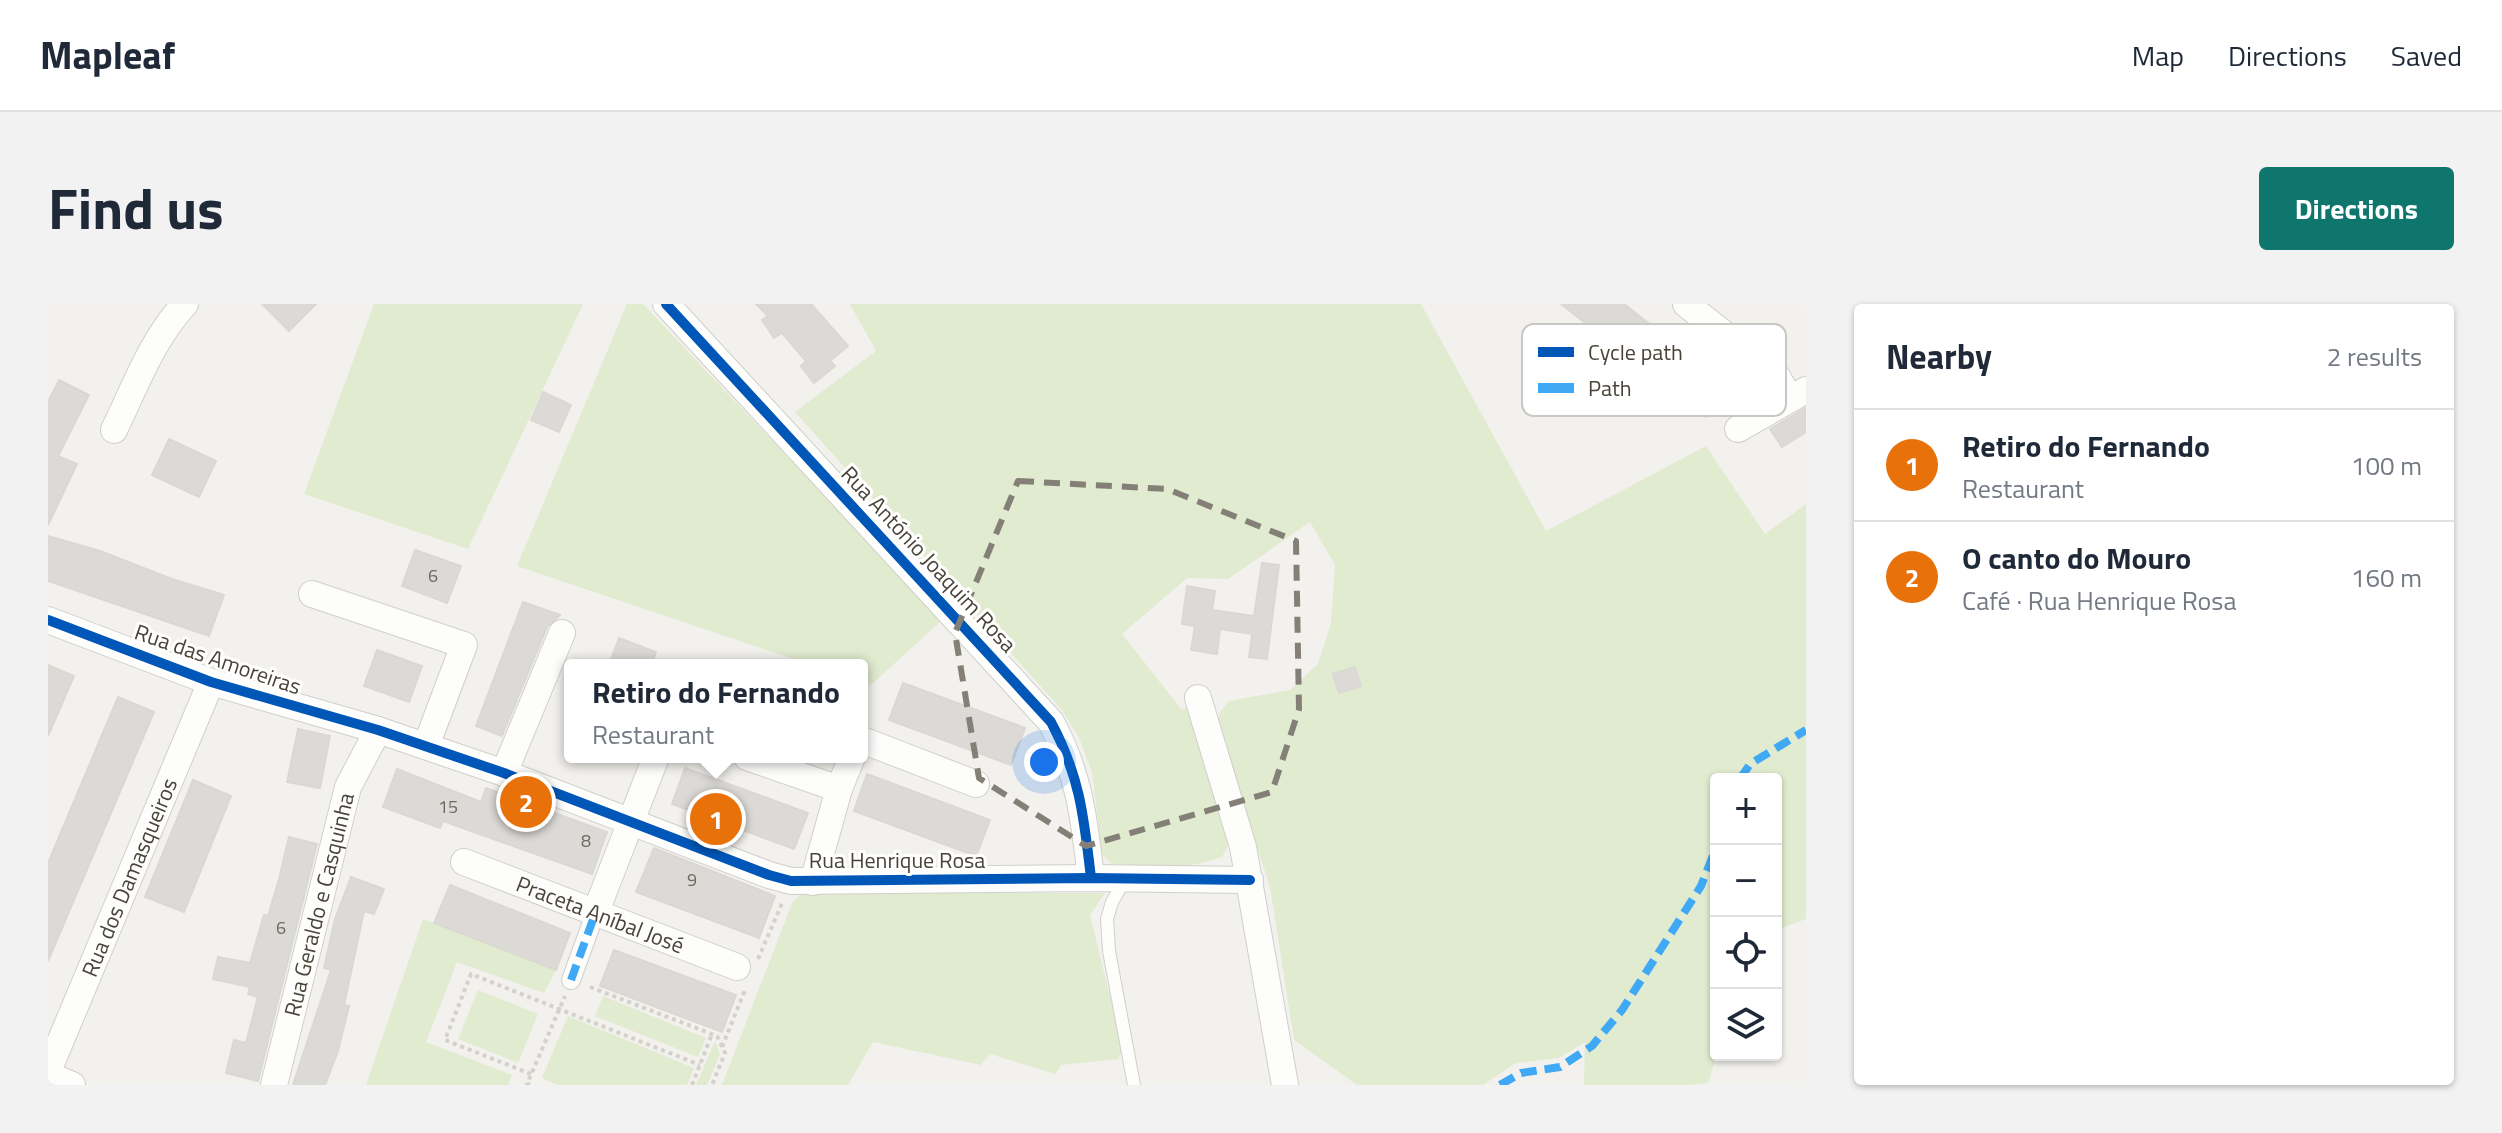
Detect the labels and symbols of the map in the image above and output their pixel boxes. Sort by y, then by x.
legend [1522,324,1786,416]
text: Cycle path [1588,335,1683,369]
text: Path [1588,371,1632,405]
street label: Rua António Joaquim Rosa [833,458,1025,660]
house number: 6 [428,562,438,589]
street label: Rua das Amoreiras [130,615,306,703]
your location [1024,742,1064,782]
pin: 2 [500,772,552,832]
street label: Rua dos Damasqueiros [72,773,186,982]
street label: Rua Geraldo e Casquinha [275,789,363,1020]
pin: 1 [690,789,742,849]
house number: 15 [438,793,458,820]
house number: 8 [581,827,591,854]
street label: Rua Henrique Rosa [809,843,985,877]
house number: 9 [687,866,697,893]
street label: Praceta Aníbal José [511,867,689,962]
house number: 6 [276,914,286,941]

